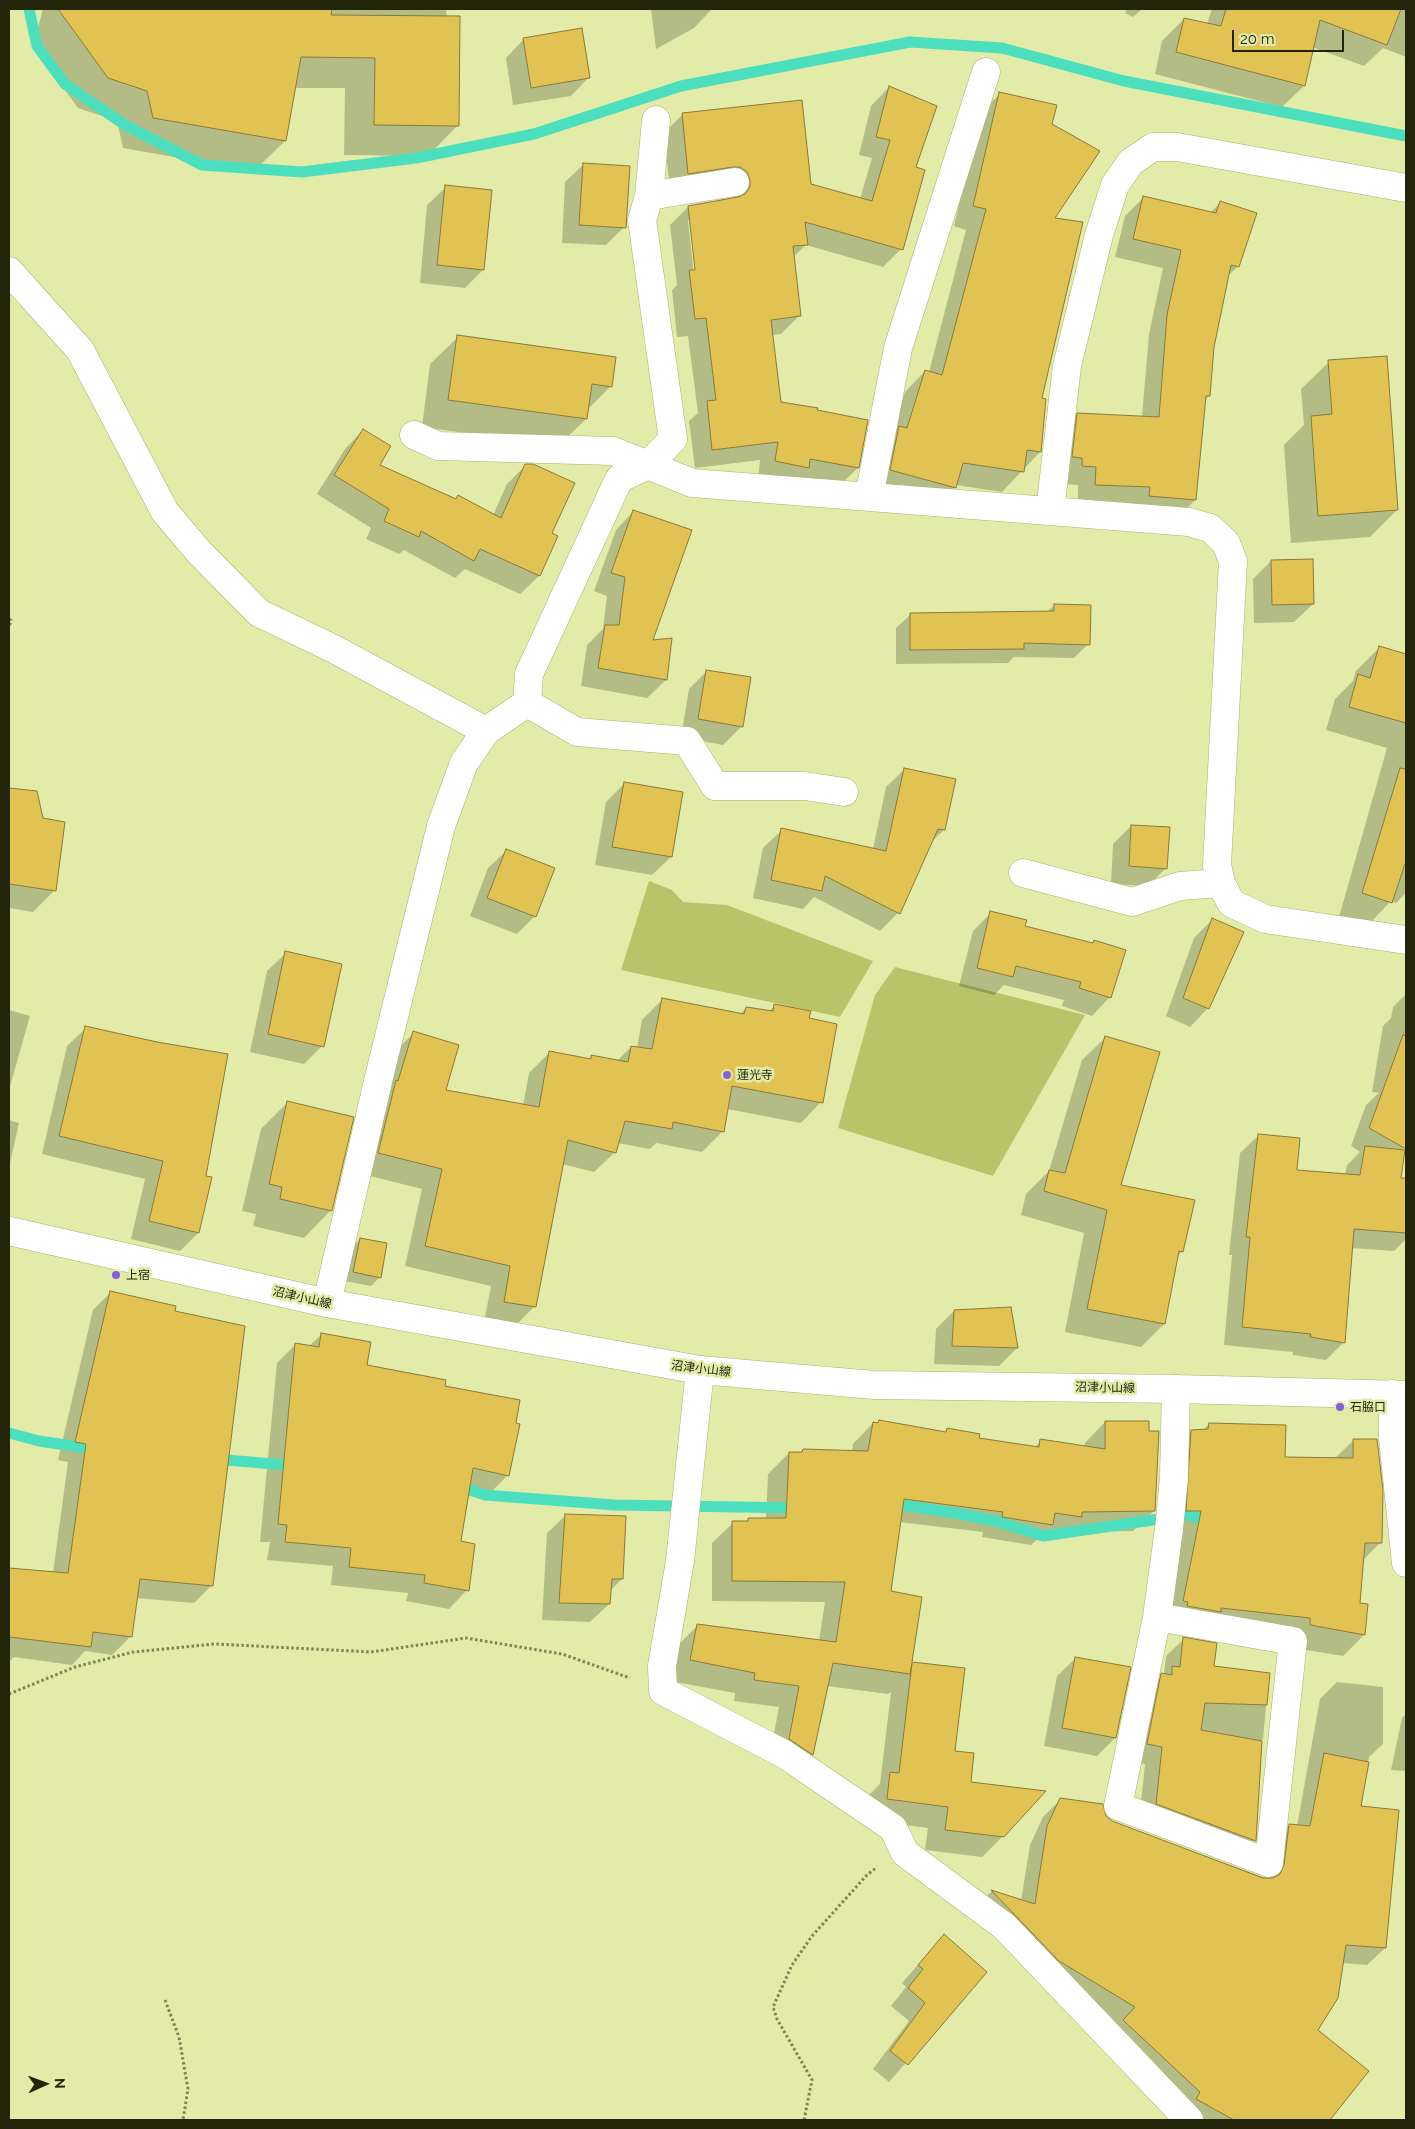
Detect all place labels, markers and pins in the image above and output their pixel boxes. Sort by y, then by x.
place label: 蓮光寺 [737,1068,773,1082]
marker: 蓮光寺 [721,1069,733,1081]
place label: 上宿 [126,1268,150,1282]
marker: 上宿 [110,1269,122,1281]
place label: 石脇口 [1350,1400,1386,1414]
marker: 石脇口 [1334,1401,1346,1413]

